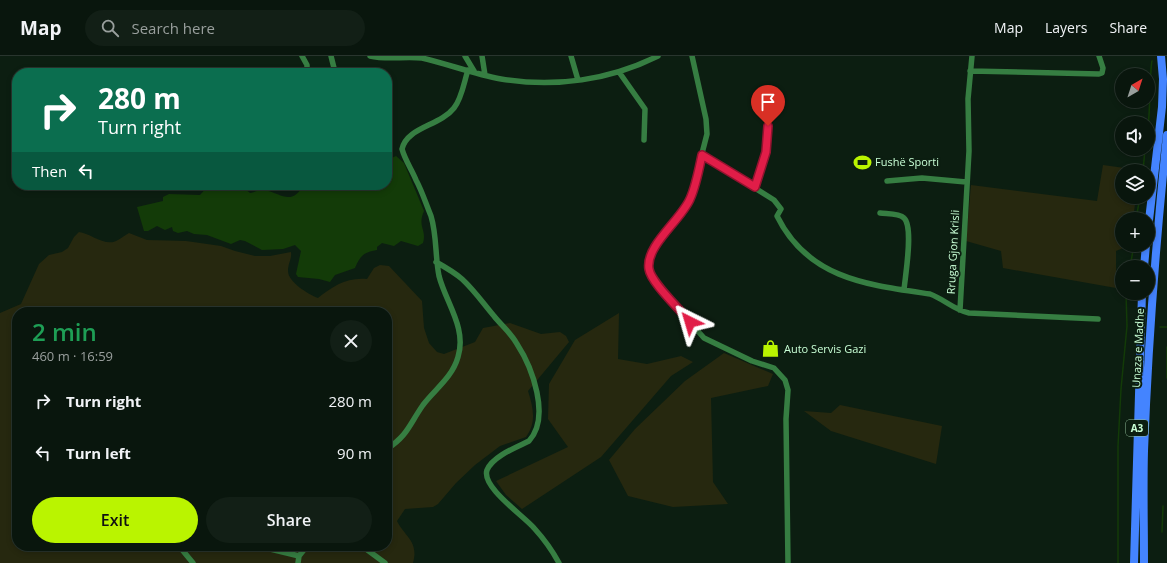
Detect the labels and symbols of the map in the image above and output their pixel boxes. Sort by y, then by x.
north arrow [1115,68,1155,108]
pin [751,85,785,126]
sports icon: Fushë Sporti [852,152,872,172]
place label: Fushë Sporti [875,154,939,169]
street label: Rruga Gjon Krisli [943,209,962,295]
position arrow [669,301,711,343]
street label: Unaza e Madhe [1128,308,1147,388]
shop icon: Auto Servis Gazi [761,339,781,359]
place label: Auto Servis Gazi [784,341,866,356]
road number: A3 [1126,420,1148,436]

